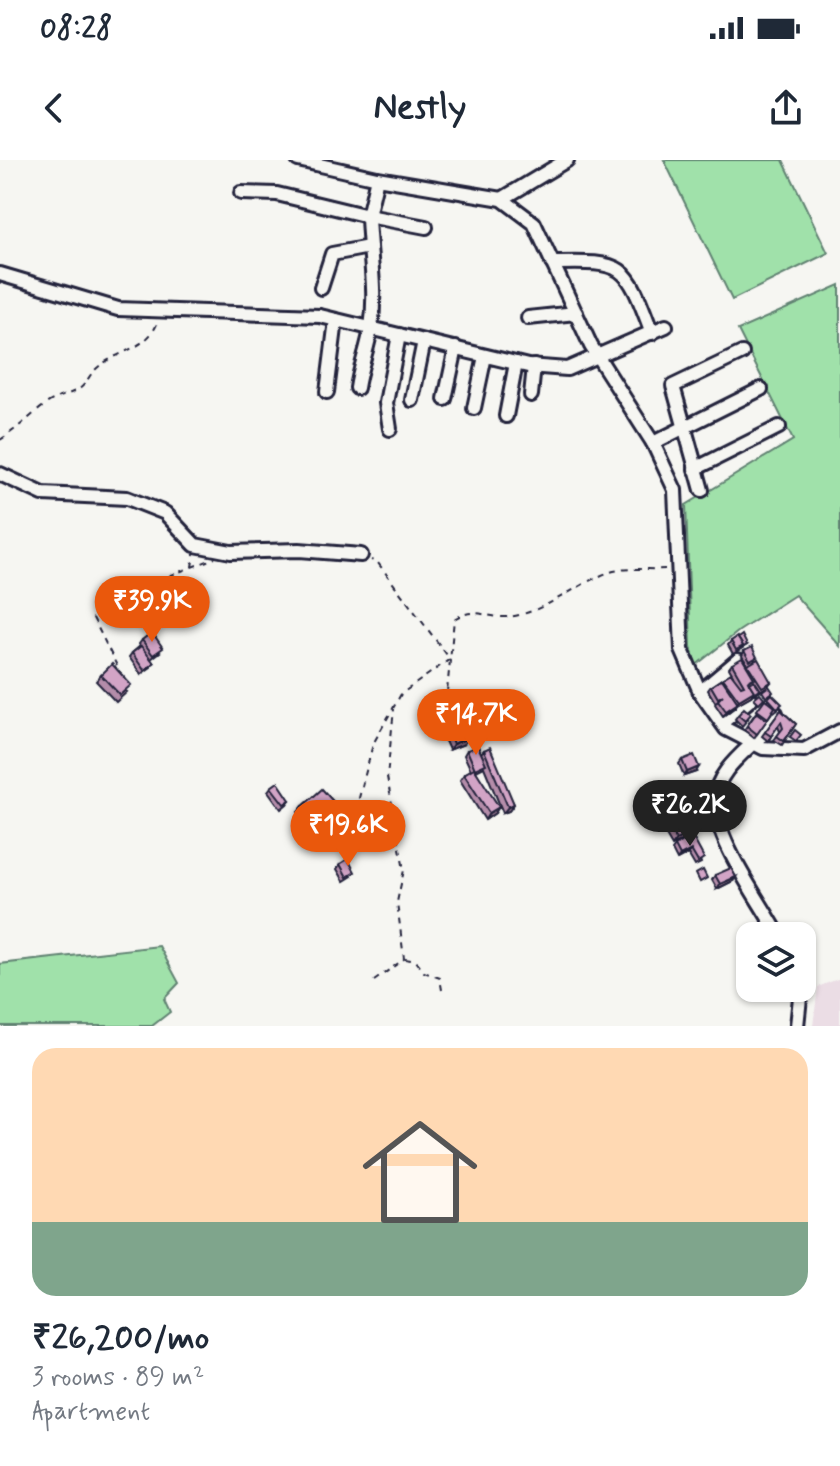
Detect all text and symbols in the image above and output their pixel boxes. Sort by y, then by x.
text: 08:28 [40,9,112,48]
text: Nestly [374,85,466,132]
icon: back [32,86,76,130]
icon: share [764,86,808,130]
pin: ₹39.9K [87,576,217,644]
text: ₹39.9K [113,585,191,619]
pin: ₹14.7K [411,689,541,757]
text: ₹14.7K [435,698,517,732]
pin: ₹26.2K [625,780,755,848]
text: ₹26.2K [651,789,729,823]
pin: ₹19.6K [283,800,413,868]
text: ₹19.6K [308,809,388,843]
map controls [736,922,816,1002]
button: layers [736,922,816,1002]
icon: home [348,1100,492,1244]
text: ₹26,200/mo [32,1316,209,1361]
text: 3 rooms · 89 m² [32,1361,204,1395]
text: Apartment [32,1395,150,1429]

